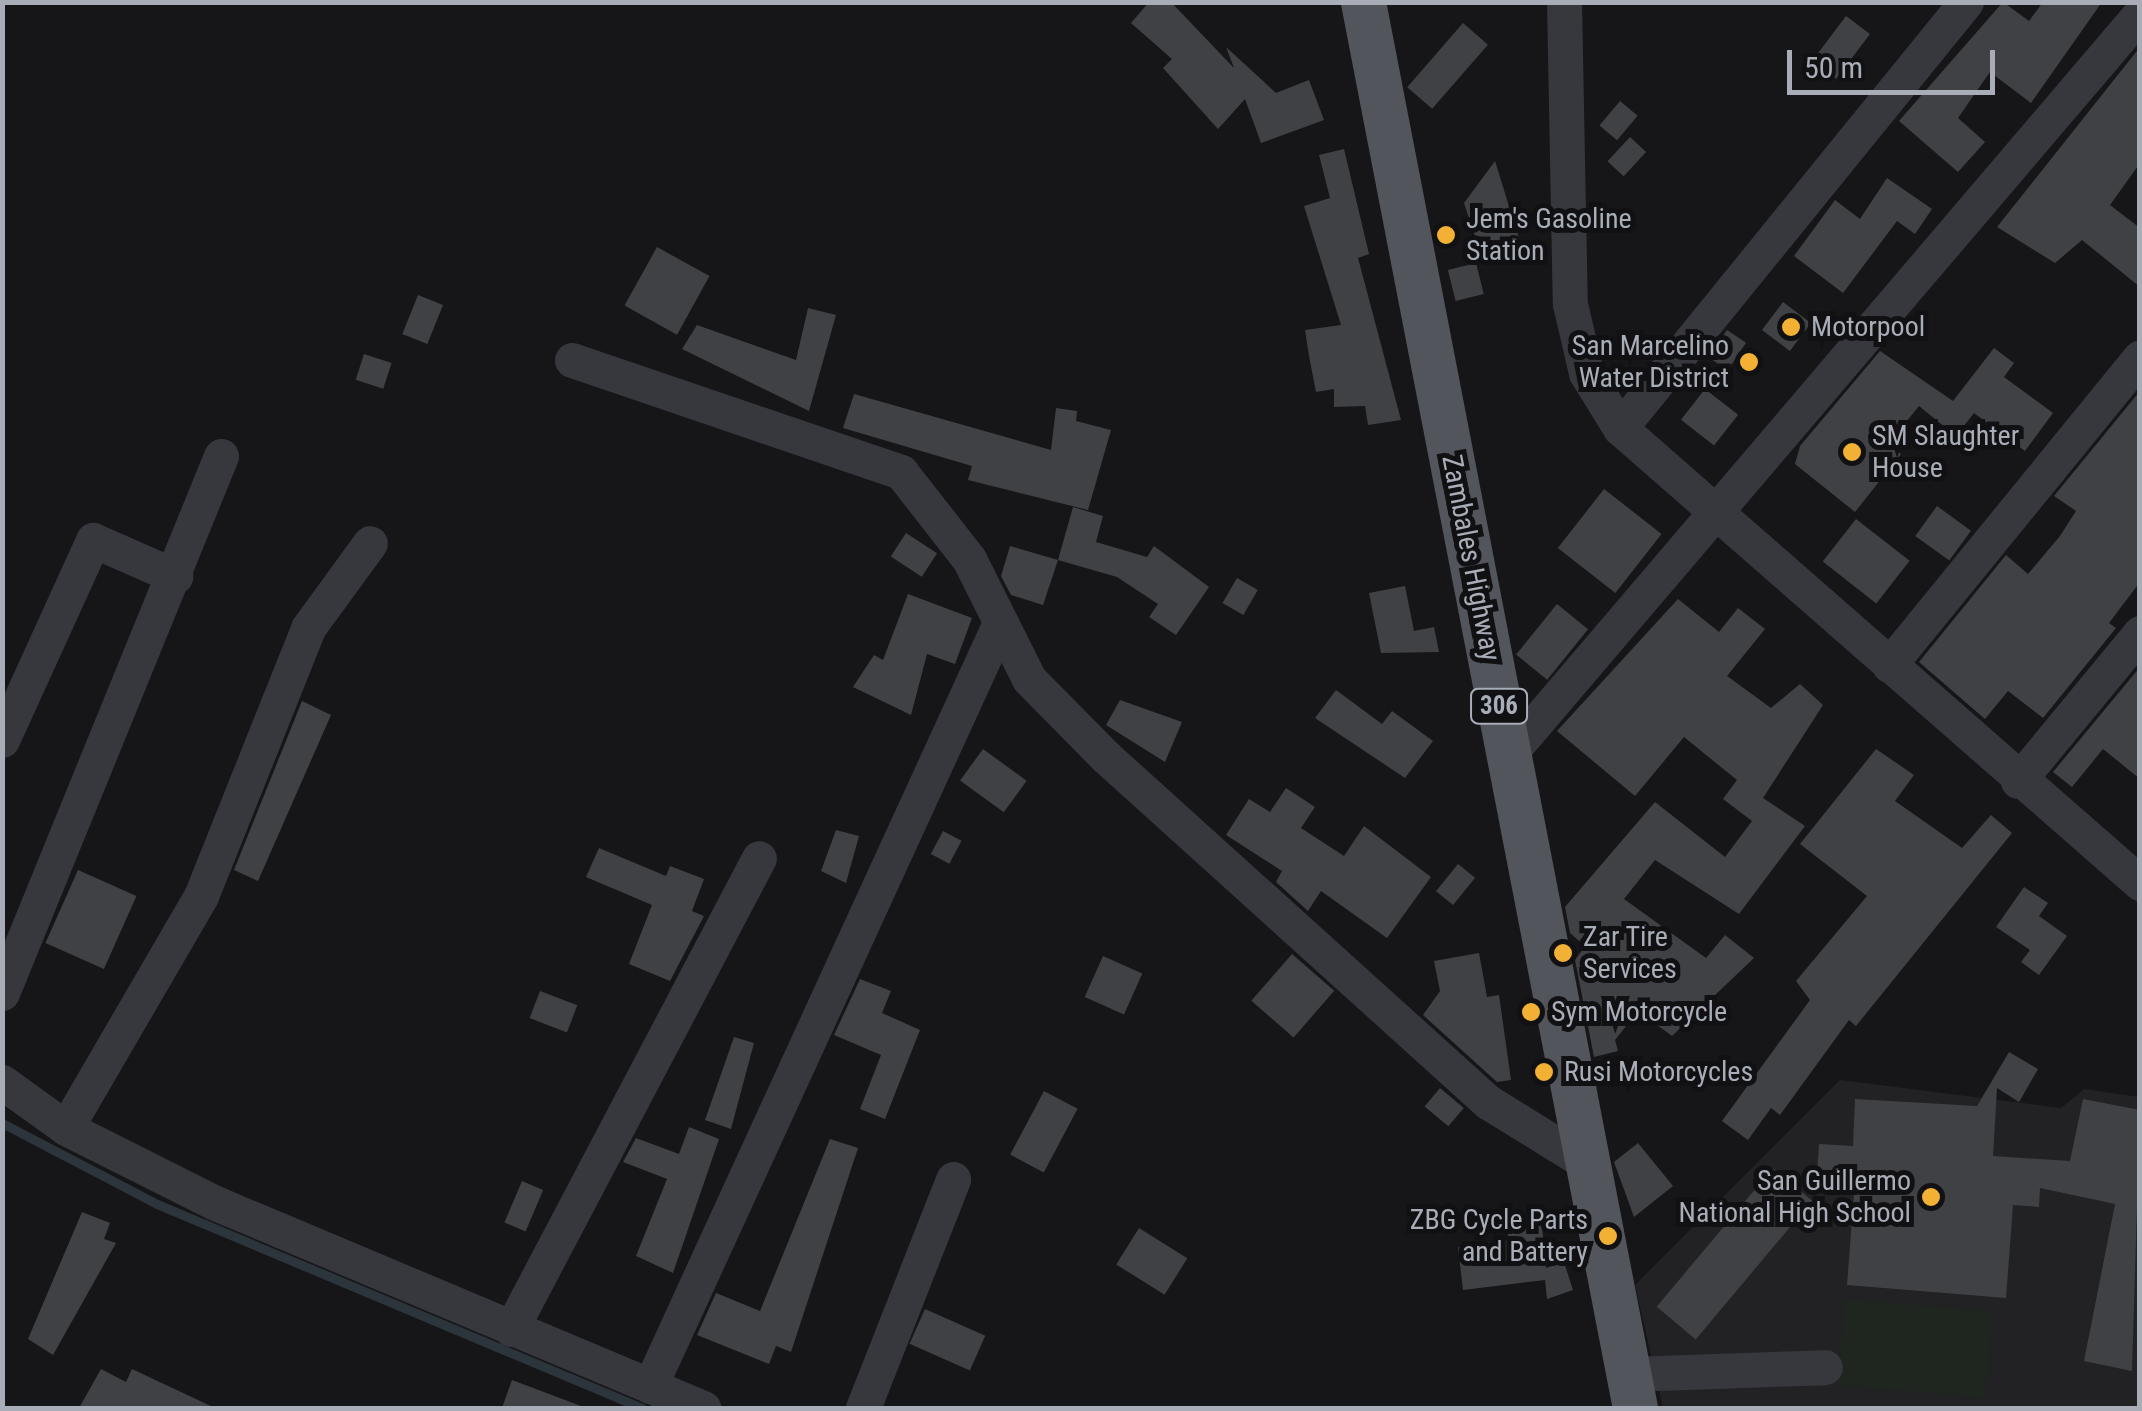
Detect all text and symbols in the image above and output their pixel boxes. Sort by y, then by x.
scale bar [1792,30,2000,92]
text: 50 m [1804,50,1863,85]
place label: Jem's Gasoline Station [1466,202,1632,268]
marker: Jem's Gasoline Station [1435,224,1457,246]
place label: Motorpool [1811,310,1925,344]
marker: Motorpool [1780,316,1802,338]
place label: San Marcelino Water District [1572,329,1729,395]
marker: San Marcelino Water District [1738,351,1760,373]
place label: SM Slaughter House [1872,419,2019,485]
marker: SM Slaughter House [1841,441,1863,463]
street label: Zambales Highway [1435,452,1507,664]
road number: 306 [1469,686,1529,726]
place label: Zar Tire Services [1583,920,1677,986]
marker: Zar Tire Services [1552,942,1574,964]
place label: Sym Motorcycle [1551,995,1727,1029]
marker: Sym Motorcycle [1520,1001,1542,1023]
place label: Rusi Motorcycles [1564,1055,1753,1089]
marker: Rusi Motorcycles [1533,1061,1555,1083]
place label: San Guillermo National High School [1679,1164,1911,1230]
marker: San Guillermo National High School [1920,1186,1942,1208]
place label: ZBG Cycle Parts and Battery [1410,1203,1588,1269]
marker: ZBG Cycle Parts and Battery [1597,1225,1619,1247]

